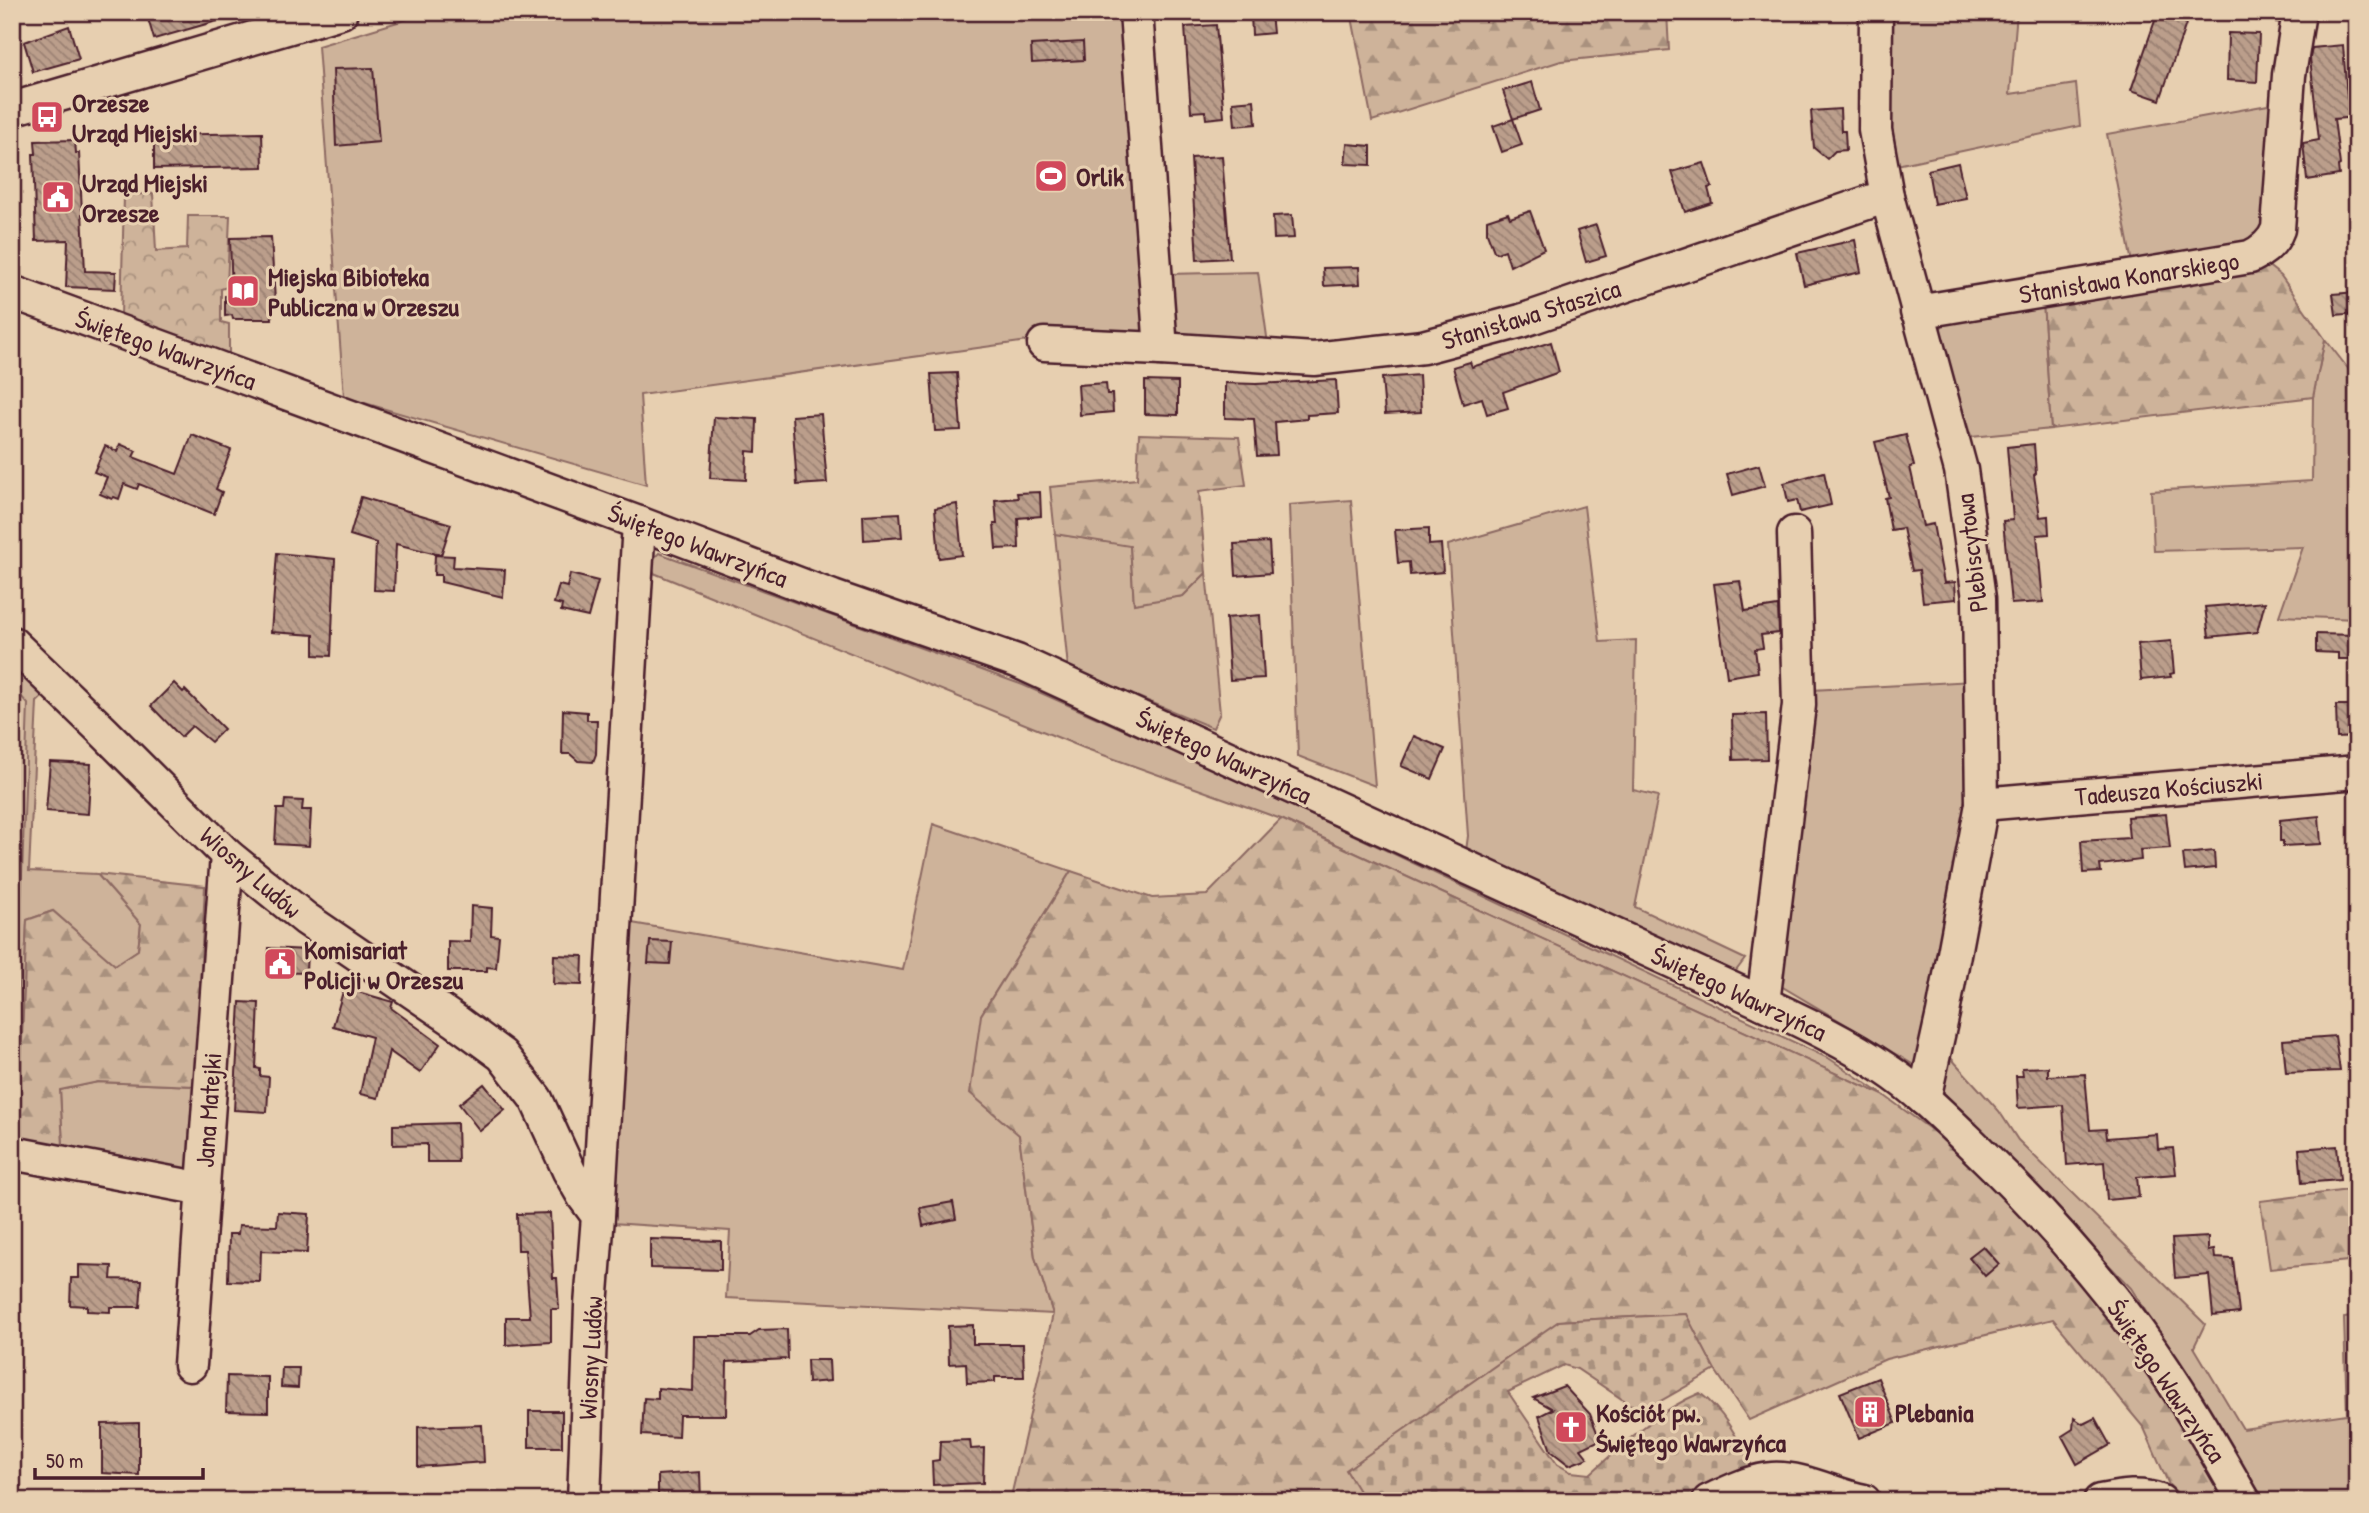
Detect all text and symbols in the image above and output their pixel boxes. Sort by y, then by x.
place label: Orzesze Urząd Miejski [72,85,198,150]
bus stop icon: Orzesze Urząd Miejski [28,98,66,136]
sports icon: Orlik [1032,157,1070,195]
place label: Orlik [1076,159,1124,194]
place label: Urząd Miejski Orzesze [82,165,208,230]
public building icon: Urząd Miejski Orzesze [39,178,77,216]
street label: Stanisława Konarskiego [2017,242,2241,312]
place label: Miejska Bibioteka Publiczna w Orzeszu [268,259,460,324]
street label: Stanisława Staszica [1437,270,1625,358]
library icon: Miejska Bibioteka Publiczna w Orzeszu [224,272,262,310]
street label: Świętego Wawrzyńca [71,300,261,398]
street label: Plebiscytowa [1946,492,1996,614]
street label: Świętego Wawrzyńca [603,495,793,595]
street label: Świętego Wawrzyńca [1131,700,1317,812]
street label: Tadeusza Kościuszki [2073,762,2265,814]
street label: Wiosny Ludów [193,818,309,926]
place label: Komisariat Policji w Orzeszu [304,932,464,997]
street label: Świętego Wawrzyńca [1646,937,1832,1049]
public building icon: Komisariat Policji w Orzeszu [261,945,299,983]
street label: Jana Matejki [187,1051,229,1169]
street label: Świętego Wawrzyńca [2099,1293,2235,1469]
street label: Wiosny Ludów [569,1295,611,1421]
building icon: Plebania [1851,1393,1889,1431]
place label: Kościół pw. Świętego Wawrzyńca [1596,1395,1787,1461]
place label: Plebania [1895,1395,1974,1430]
church icon: Kościół pw. Świętego Wawrzyńca [1552,1408,1590,1446]
scale bar [35,1436,203,1480]
text: 50 m [46,1446,83,1475]

